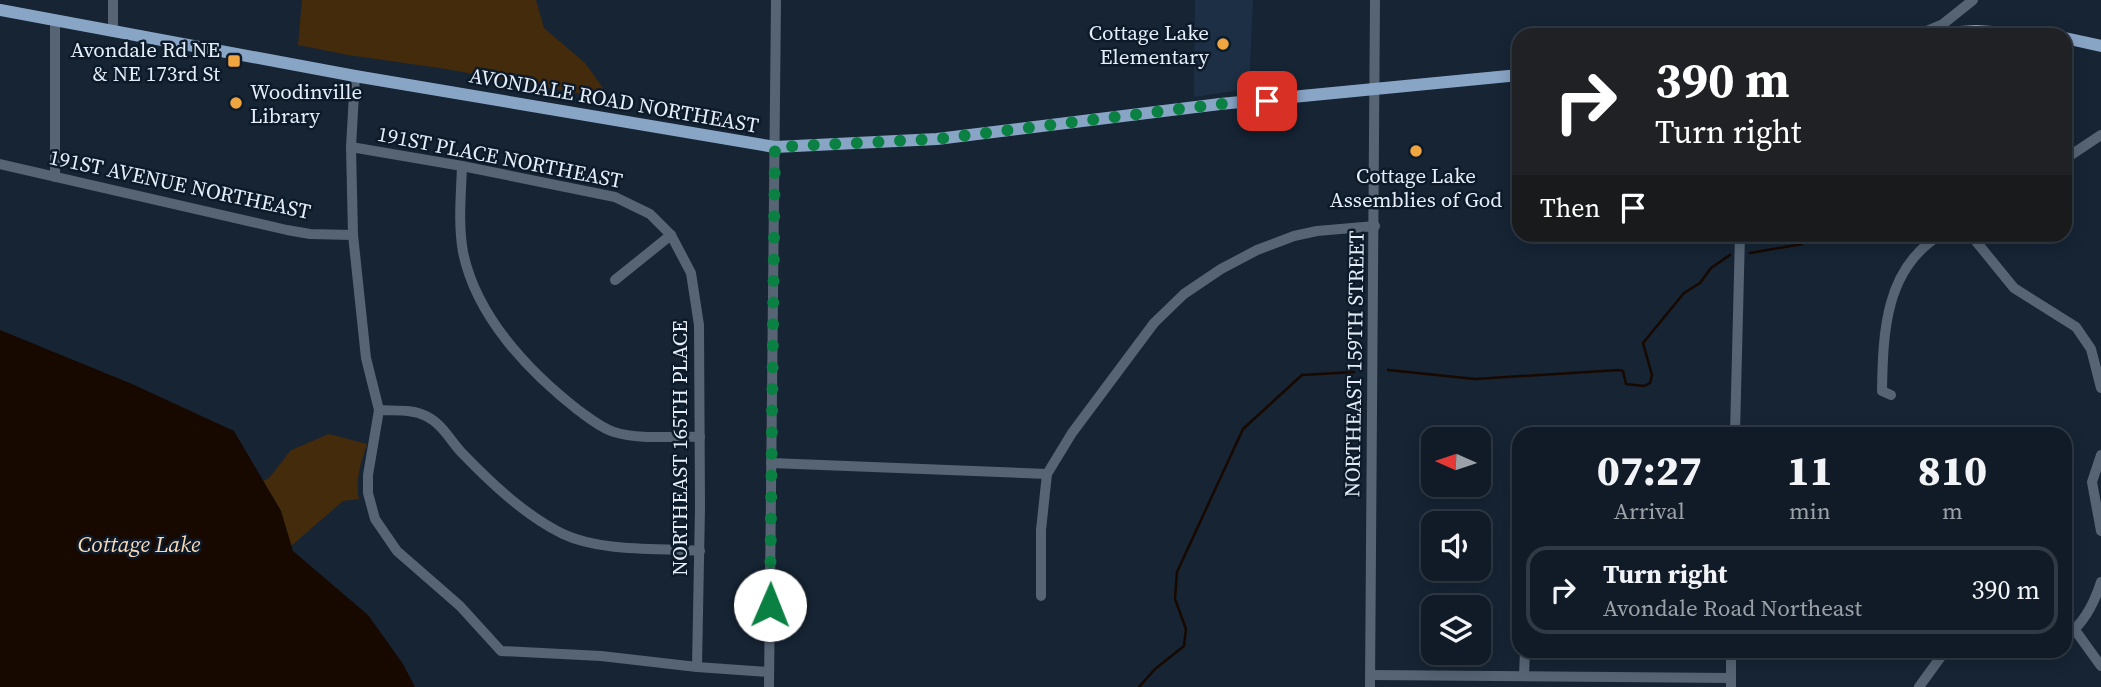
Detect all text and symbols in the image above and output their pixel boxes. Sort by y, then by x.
place label: Cottage Lake Elementary [1089,18,1209,71]
place label: Avondale Rd NE & NE 173rd St [70,35,220,88]
marker: Cottage Lake Elementary [1215,36,1231,52]
text: 390 m [1655,46,1790,113]
marker: Avondale Rd NE & NE 173rd St [226,53,242,69]
icon: right [1540,56,1631,147]
street label: AVONDALE ROAD NORTHEAST [467,60,761,140]
pin [1237,71,1297,131]
place label: Woodinville Library [250,77,362,130]
icon: arrive [1248,82,1286,120]
marker: Woodinville Library [228,95,244,111]
text: Turn right [1655,110,1801,154]
street label: 191ST PLACE NORTHEAST [375,119,625,195]
street label: 191ST AVENUE NORTHEAST [47,142,314,226]
marker: Cottage Lake Assemblies of God [1408,143,1424,159]
place label: Cottage Lake Assemblies of God [1330,161,1502,214]
icon: arrive [1614,189,1652,227]
text: Then [1540,190,1600,226]
street label: NORTHEAST 159TH STREET [1337,230,1371,497]
street label: NORTHEAST 165TH PLACE [665,320,694,576]
north arrow [1421,427,1491,497]
map controls [1421,427,1491,665]
text: 07:27 [1597,441,1702,499]
text: 11 [1787,441,1833,499]
text: 810 [1918,441,1987,499]
text: Arrival [1614,495,1685,527]
text: min [1789,495,1831,527]
text: m [1942,495,1963,527]
button: sound [1421,511,1491,581]
water label: Cottage Lake [78,528,201,560]
text: Turn right [1603,556,1727,592]
position arrow [733,568,807,642]
icon: right [1544,571,1582,609]
text: 390 m [1972,572,2040,608]
text: Avondale Road Northeast [1603,592,1862,624]
button: layers [1421,595,1491,665]

